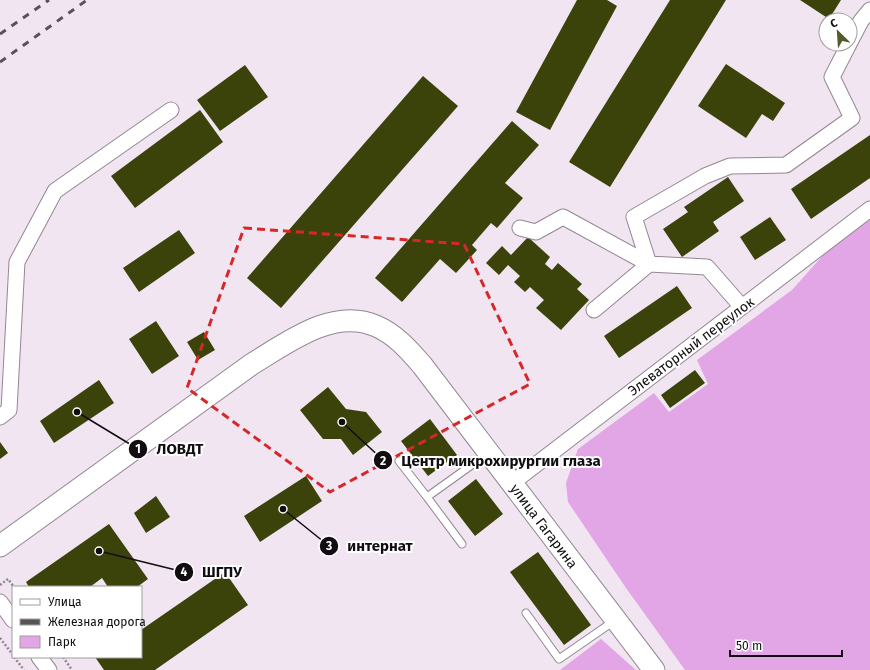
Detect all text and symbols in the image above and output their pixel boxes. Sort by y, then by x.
north arrow [818,12,858,52]
text: С [828,16,840,31]
street label: Элеваторный переулок [625,293,758,399]
callout: ЛОВДТ [128,435,211,462]
text: ЛОВДТ [157,440,204,458]
text: 1 [135,442,141,456]
callout: Центр микрохирургии глаза [373,447,608,474]
text: Центр микрохирургии глаза [401,452,601,470]
text: 2 [380,454,386,468]
street label: улица Гагарина [506,481,581,572]
callout: интернат [319,532,420,559]
text: интернат [347,537,414,555]
text: 3 [325,539,332,553]
callout: ШГПУ [174,558,250,585]
text: ШГПУ [202,563,242,581]
text: 4 [181,565,188,579]
legend [12,586,142,658]
text: Улица [48,595,82,609]
text: Железная дорога [48,615,146,629]
scale bar [730,632,842,658]
text: Парк [48,635,77,649]
text: 50 m [736,639,762,653]

